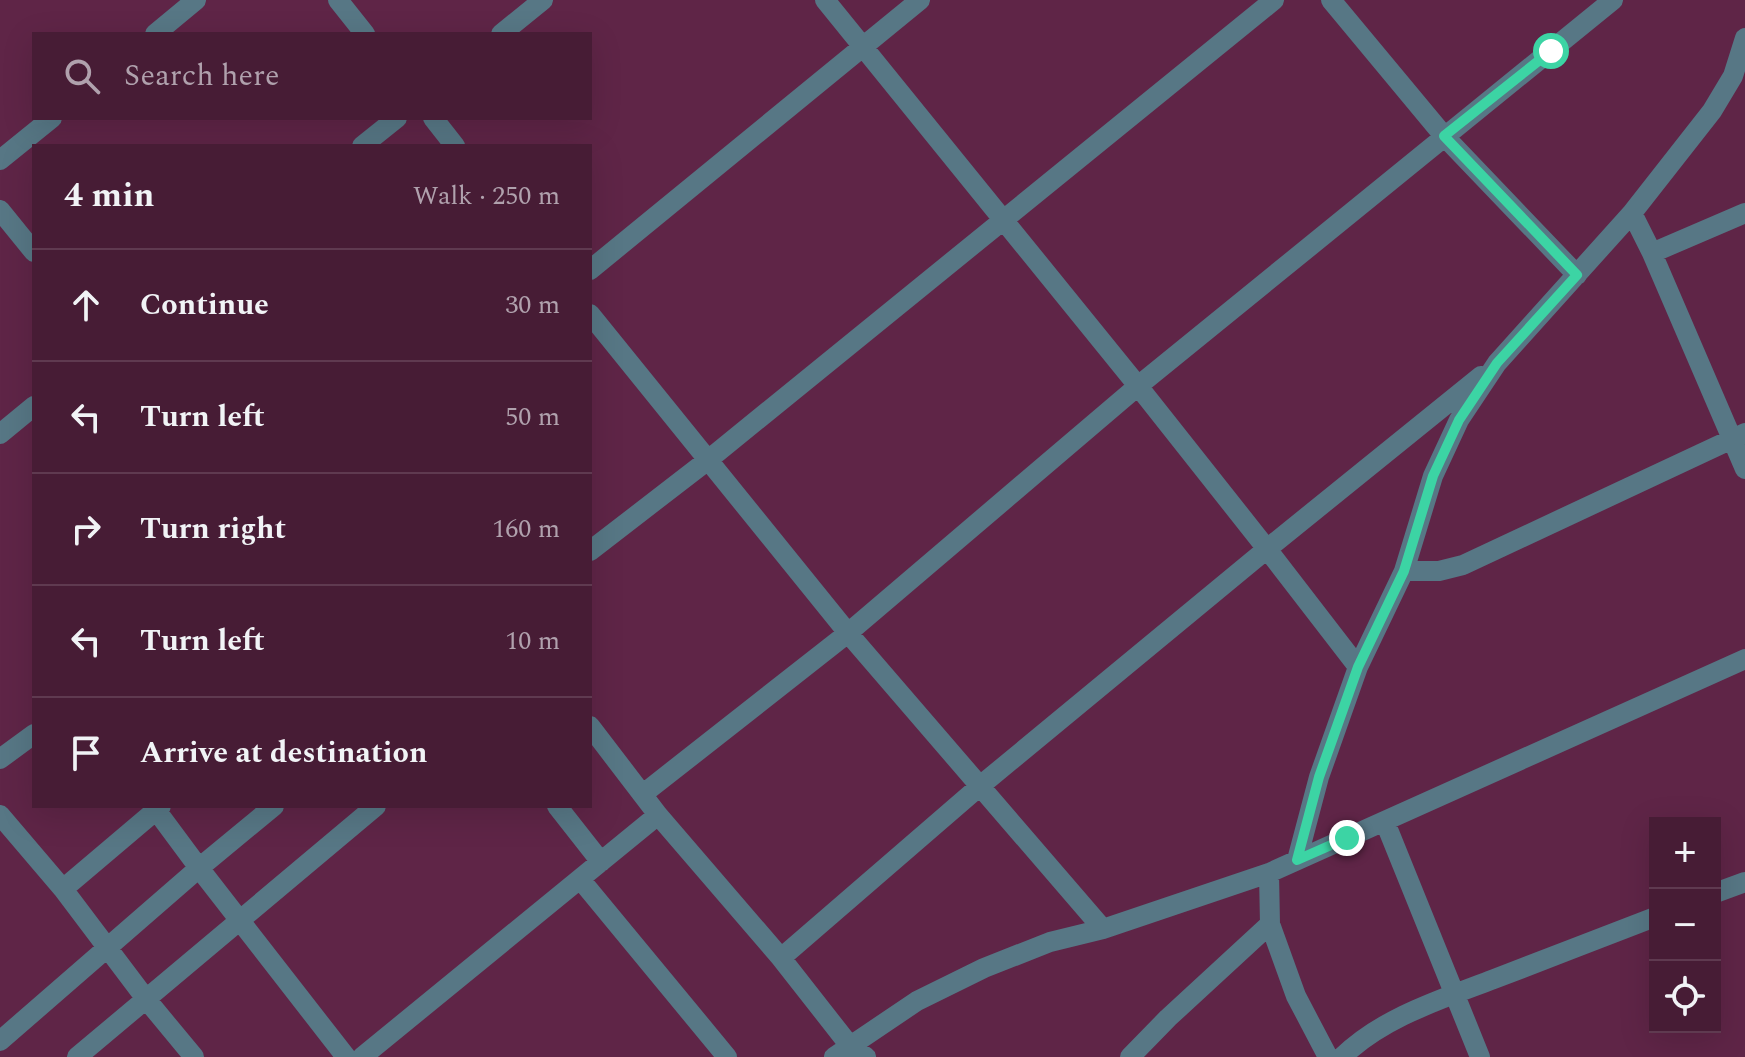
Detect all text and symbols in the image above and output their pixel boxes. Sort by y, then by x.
search box [32,32,592,120]
route start [1533,33,1569,69]
text: Search here [124,53,280,99]
icon: search [60,54,104,98]
text: 4 min [64,170,154,222]
text: Walk · 250 m [413,176,560,216]
text: Continue [140,282,269,328]
icon: ahead [64,283,108,327]
text: 30 m [505,285,560,325]
text: Turn left [140,394,265,440]
icon: left [64,395,108,439]
text: 50 m [505,397,560,437]
text: Turn right [140,506,286,552]
icon: right [64,507,108,551]
text: 160 m [492,509,560,549]
text: Turn left [140,618,265,664]
icon: left [64,619,108,663]
text: 10 m [505,621,560,661]
text: Arrive at destination [140,730,427,776]
icon: arrive [64,731,108,775]
map controls [1649,817,1721,1033]
button: + [1649,817,1721,889]
route end [1329,820,1365,856]
button: − [1649,889,1721,961]
button: locate [1649,961,1721,1033]

